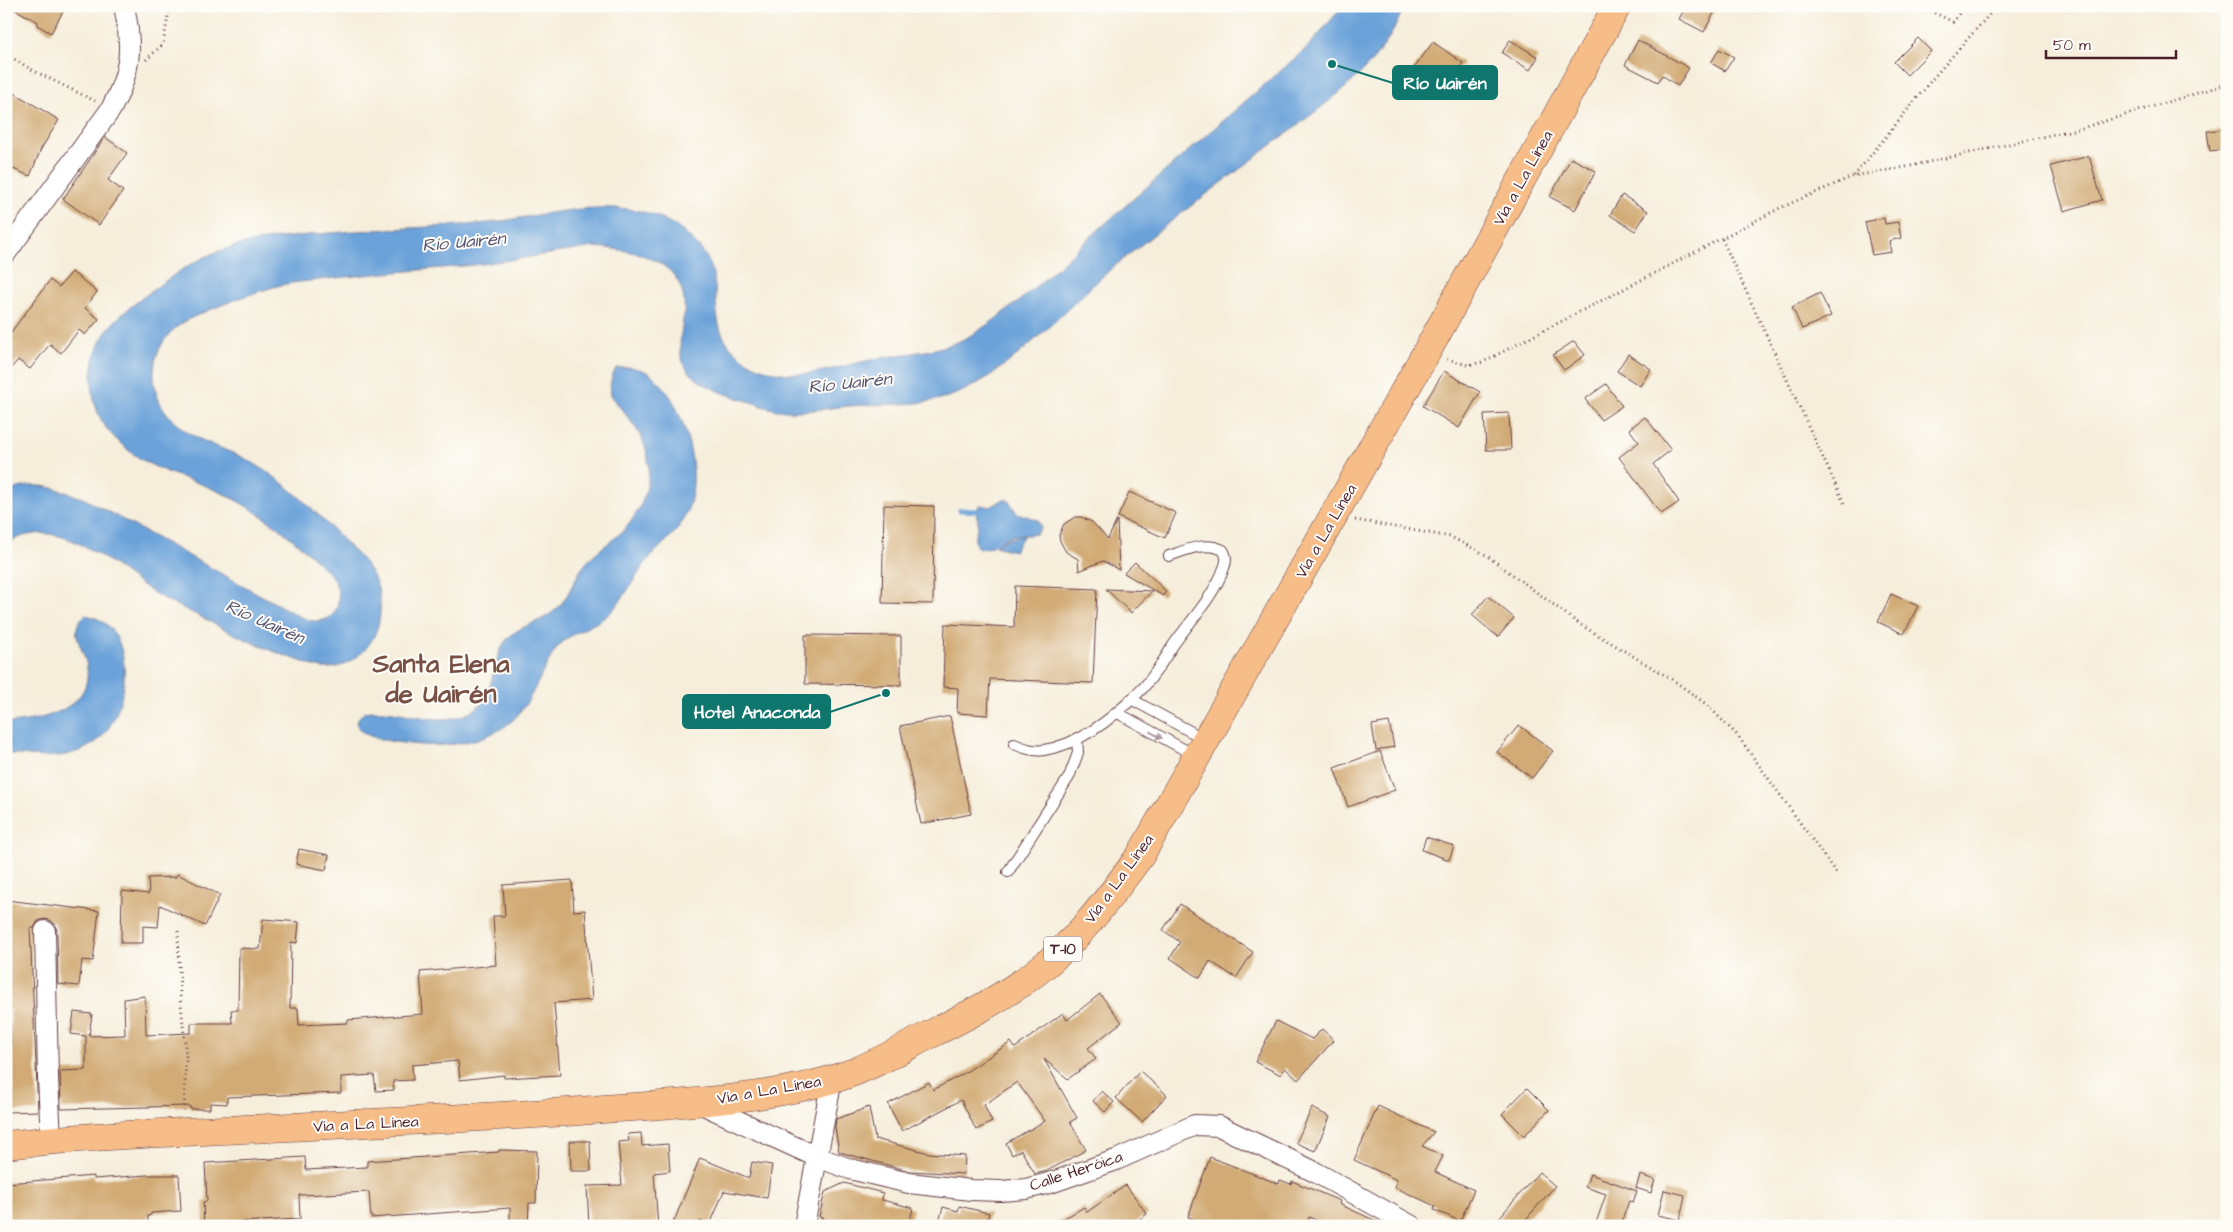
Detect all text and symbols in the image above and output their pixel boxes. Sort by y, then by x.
scale bar [2046,28,2176,60]
text: 50 m [2053,35,2091,56]
callout: Río Uairén [1393,66,1497,99]
text: Río Uairén [1403,71,1487,96]
street label: Vía a La Línea [1488,127,1558,229]
water label: Río Uairén [421,226,509,258]
water label: Río Uairén [807,366,895,400]
street label: Vía a La Línea [1290,480,1362,582]
water label: Río Uairén [222,594,310,651]
district label: Santa Elena de Uairén [372,646,510,712]
callout: Hotel Anaconda [683,695,830,728]
text: Hotel Anaconda [694,700,821,725]
one-way arrow [1150,730,1163,739]
street label: Vía a La Línea [1079,830,1159,928]
road number: T-10 [1044,936,1082,962]
street label: Vía a La Línea [715,1070,823,1110]
street label: Vía a La Línea [313,1110,419,1138]
street label: Calle Heróica [1027,1146,1125,1196]

